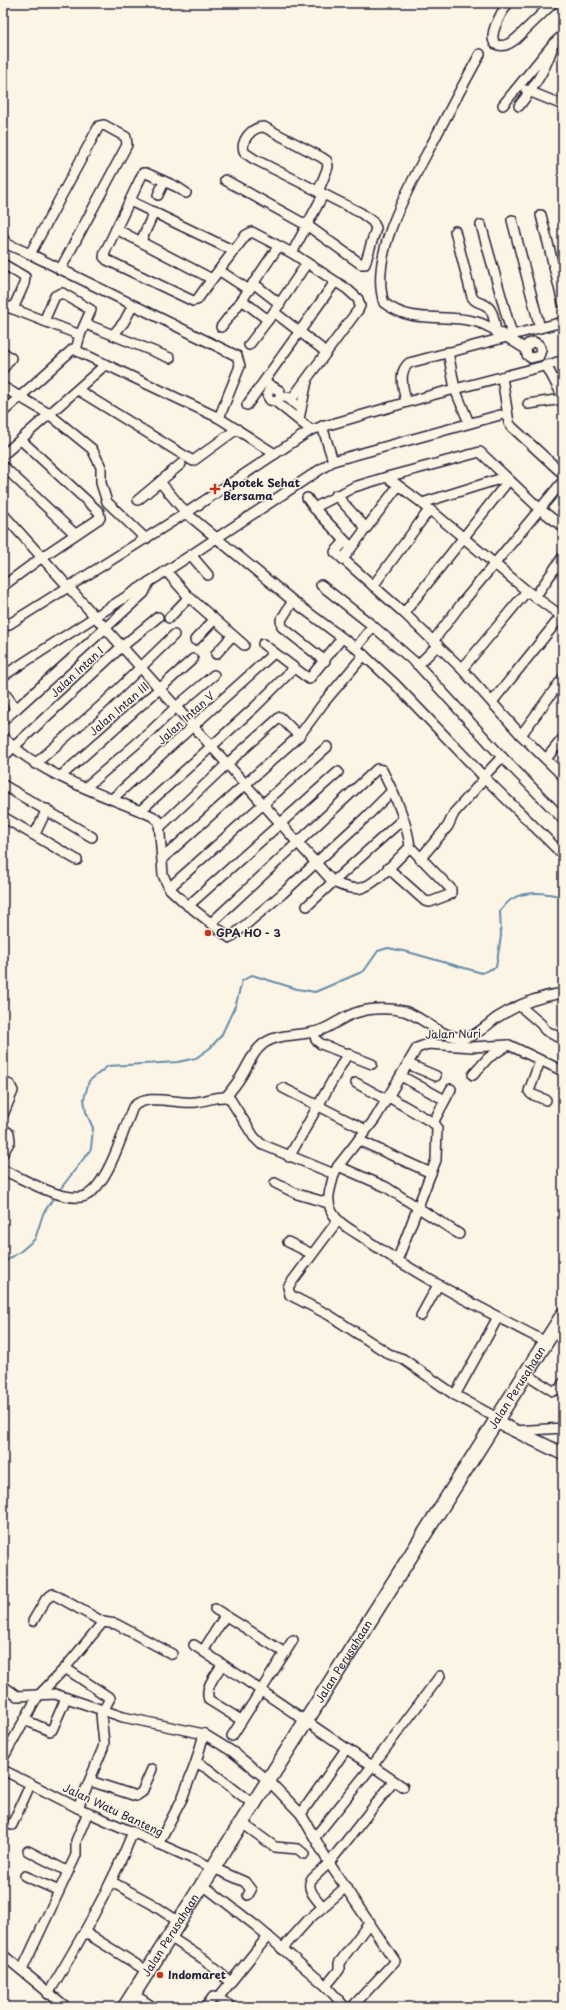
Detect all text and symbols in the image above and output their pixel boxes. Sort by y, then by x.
place label: Apotek Sehat Bersama [223,474,300,504]
marker: Apotek Sehat Bersama [210,484,220,494]
street label: Jalan Intan I [46,642,107,701]
street label: Jalan Intan III [85,678,152,740]
street label: Jalan Intan V [153,687,218,748]
place label: GPA HO - 3 [216,924,281,941]
marker: GPA HO - 3 [203,928,213,938]
street label: Jalan Nuri [425,1025,481,1042]
street label: Jalan Perusahaan [484,1343,549,1432]
street label: Jalan Perusahaan [311,1616,376,1706]
street label: Jalan Watu Banteng [60,1779,166,1840]
street label: Jalan Perusahaan [137,1890,203,1980]
place label: Indomaret [168,1966,226,1983]
marker: Indomaret [155,1970,165,1980]

